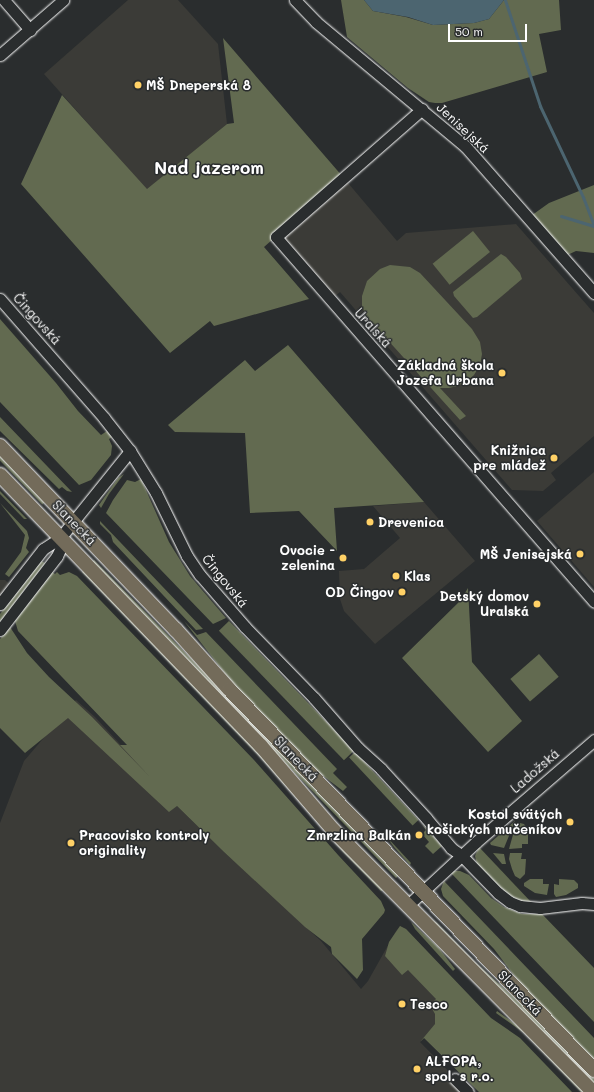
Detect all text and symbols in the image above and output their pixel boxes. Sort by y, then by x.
scale bar [450,16,529,42]
text: 50 m [455,23,483,39]
place label: MŠ Dneperská 8 [146,77,251,93]
marker: MŠ Dneperská 8 [133,80,143,90]
street label: Jenisejská [433,100,493,156]
district label: Nad jazerom [154,158,264,178]
street label: Čingovská [10,290,64,348]
street label: Uralská [351,305,395,351]
place label: Základná škola Jozefa Urbana [397,358,494,389]
marker: Základná škola Jozefa Urbana [497,368,507,378]
place label: Knižnica pre mládež [473,443,546,474]
marker: Knižnica pre mládež [549,453,559,463]
street label: Slanecká [49,497,99,549]
place label: Drevenica [378,514,444,530]
marker: Drevenica [365,517,375,527]
place label: Ovocie - zelenina [279,543,335,574]
place label: MŠ Jenisejská [480,546,572,562]
marker: MŠ Jenisejská [575,549,585,559]
street label: Čingovská [199,551,251,611]
marker: Ovocie - zelenina [338,553,348,563]
place label: Klas [404,568,431,584]
marker: Klas [391,571,401,581]
place label: OD Čingov [325,584,394,600]
marker: OD Čingov [397,587,407,597]
place label: Detský domov Uralská [439,589,529,620]
marker: Detský domov Uralská [532,599,542,609]
street label: Slanecká [271,733,321,785]
street label: Ladožská [507,746,563,796]
place label: Kostol svätých košických mučeníkov [427,807,562,838]
marker: Kostol svätých košických mučeníkov [565,817,575,827]
place label: Zmrzlina Balkán [307,827,411,843]
place label: Pracovisko kontroly originality [79,828,209,859]
marker: Zmrzlina Balkán [414,830,424,840]
marker: Pracovisko kontroly originality [66,838,76,848]
street label: Slanecká [495,967,545,1019]
place label: Tesco [410,996,448,1012]
marker: Tesco [397,999,407,1009]
place label: ALFOPA, spol. s r.o. [425,1054,494,1085]
marker: ALFOPA, spol. s r.o. [412,1064,422,1074]

